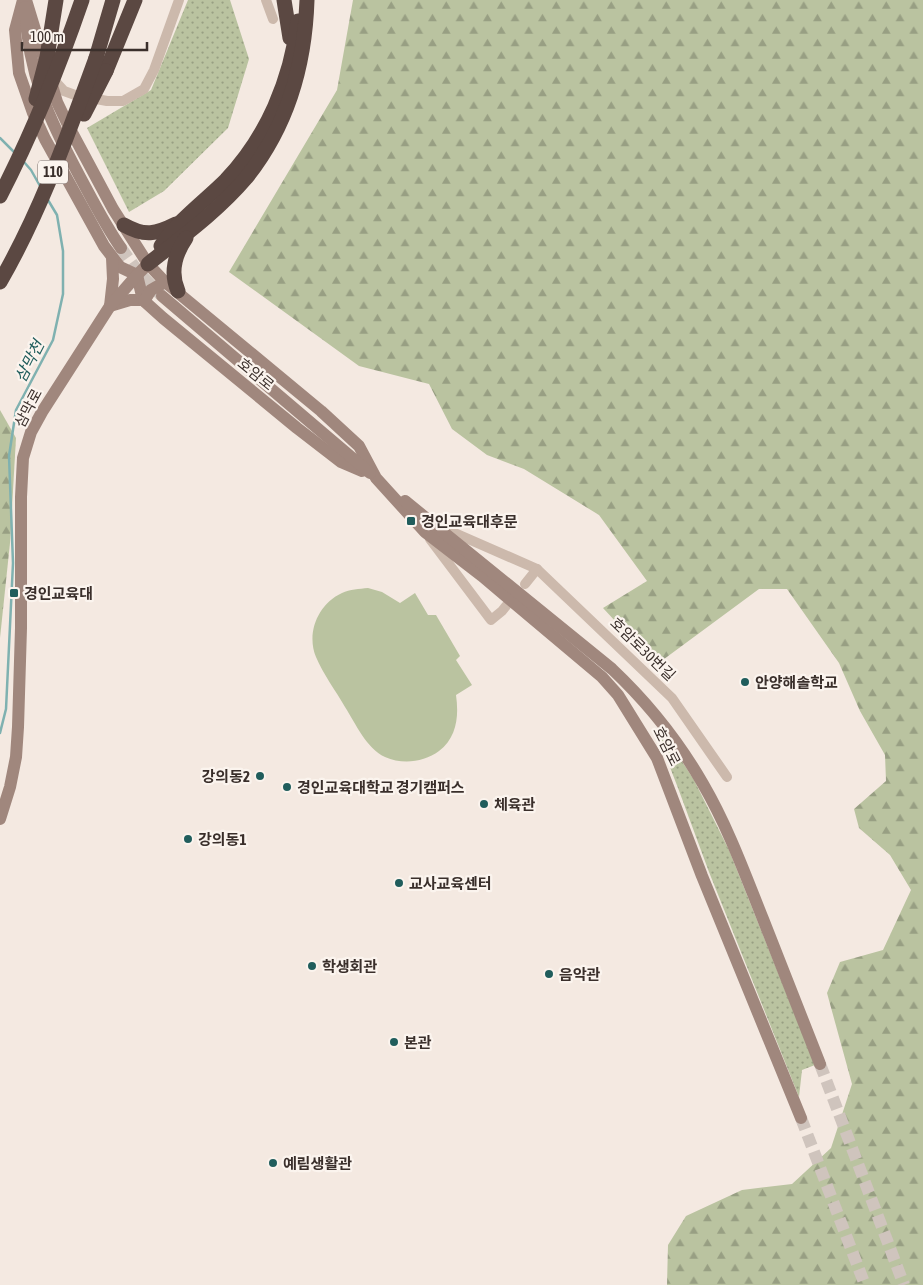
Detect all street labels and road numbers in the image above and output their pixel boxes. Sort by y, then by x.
road number: 110 [38,160,68,183]
street label: 호암로 [235,354,277,394]
street label: 삼막로 [11,386,45,430]
street label: 호암로30번길 [607,614,679,684]
street label: 호암로 [650,724,684,768]

